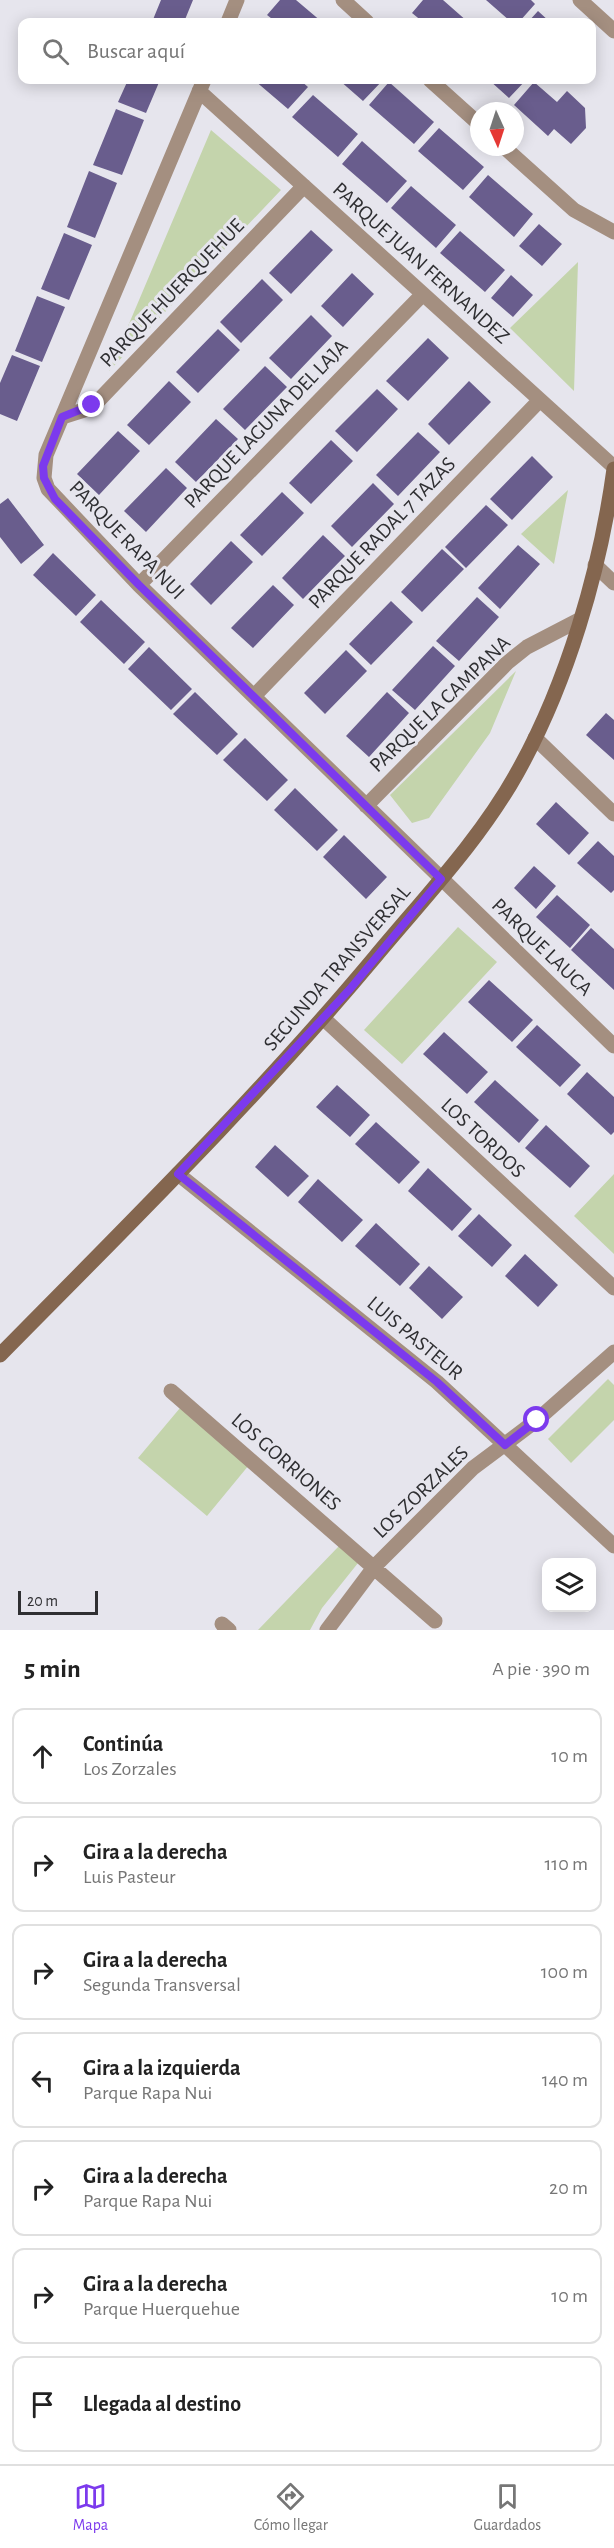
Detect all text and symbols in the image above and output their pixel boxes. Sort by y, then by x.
search box [18,18,596,84]
icon: search [39,35,72,68]
text: Buscar aquí [87,40,185,62]
north arrow [470,102,524,156]
street label: PARQUE JUAN FERNANDEZ [329,178,513,348]
street label: PARQUE HUERQUEHUE [96,215,248,371]
street label: PARQUE LAGUNA DEL LAJA [180,336,352,512]
route end [78,391,104,417]
street label: PARQUE RADAL 7 TAZAS [304,453,460,613]
street label: PARQUE RAPA NUI [65,477,189,603]
street label: PARQUE LA CAMPANA [366,632,514,776]
street label: SEGUNDA TRANSVERSAL [260,881,414,1055]
street label: PARQUE LAUCA [488,894,596,1000]
street label: LOS TORDOS [437,1094,529,1182]
street label: LUIS PASTEUR [363,1292,467,1384]
route start [523,1406,549,1432]
street label: LOS GORRIONES [227,1409,345,1515]
street label: LOS ZORZALES [370,1442,473,1542]
map controls [542,1558,596,1612]
button: layers [542,1558,596,1612]
scale bar [18,1588,98,1616]
text: 20 m [27,1593,58,1609]
text: 5 min [24,1656,81,1682]
text: A pie · 390 m [492,1659,590,1679]
text: Continúa [83,1733,163,1755]
icon: ahead [26,1740,59,1773]
text: 10 m [551,1746,588,1766]
text: Los Zorzales [83,1759,177,1779]
text: Gira a la derecha [83,1841,228,1863]
icon: right [26,1848,59,1881]
text: 110 m [544,1854,588,1874]
text: Luis Pasteur [83,1867,175,1887]
text: Gira a la derecha [83,1949,228,1971]
icon: right [26,1956,59,1989]
text: 100 m [541,1962,588,1982]
text: Segunda Transversal [83,1975,241,1995]
text: Gira a la izquierda [83,2057,241,2079]
icon: left [26,2064,59,2097]
text: 140 m [542,2070,588,2090]
text: Parque Rapa Nui [83,2083,212,2103]
text: Gira a la derecha [83,2165,228,2187]
icon: right [26,2172,59,2205]
text: 20 m [549,2178,588,2198]
text: Parque Rapa Nui [83,2191,212,2211]
text: Gira a la derecha [83,2273,228,2295]
icon: right [26,2280,59,2313]
text: 10 m [551,2286,588,2306]
text: Parque Huerquehue [83,2299,240,2319]
icon: arrive [26,2388,59,2421]
text: Llegada al destino [83,2393,241,2415]
tab: Mapa [73,2480,108,2535]
tab: Cómo llegar [254,2480,328,2535]
tab: Guardados [474,2480,541,2535]

